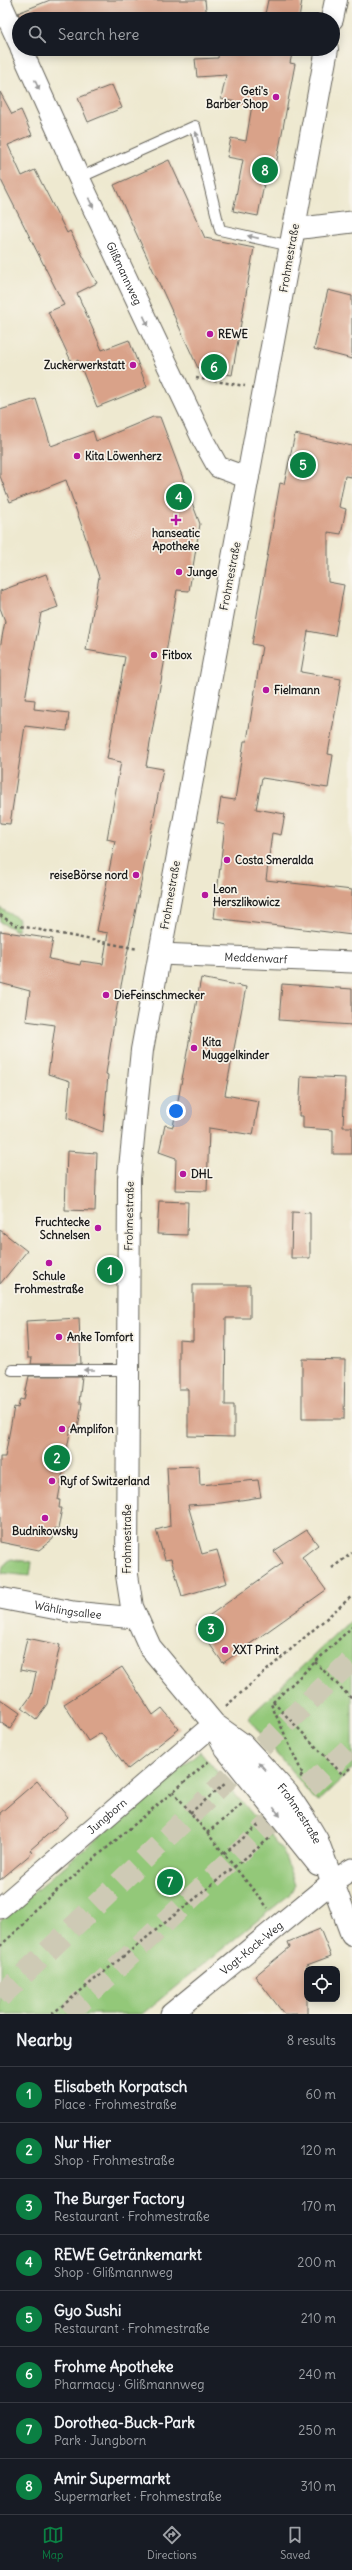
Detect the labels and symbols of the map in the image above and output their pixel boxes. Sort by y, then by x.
one-way arrow [34,79,40,90]
place label: Geti's Barber Shop [206,84,268,112]
marker: Geti's Barber Shop [271,92,281,102]
one-way arrow [194,130,200,143]
pin: 8 [252,155,278,185]
one-way arrow [88,198,94,209]
street label: Frohmestraße [276,222,302,293]
one-way arrow [247,234,259,240]
street label: Glißmannweg [103,240,145,307]
one-way arrow [143,315,149,326]
place label: REWE [218,327,248,341]
marker: REWE [205,329,215,339]
pin: 6 [201,352,227,382]
place label: Zuckerwerkstatt [44,358,125,372]
marker: Zuckerwerkstatt [128,360,138,370]
place label: Kita Löwenherz [85,449,163,463]
pin: 5 [290,450,316,480]
marker: Kita Löwenherz [72,451,82,461]
pin: 4 [166,482,192,512]
marker: hanseatic Apotheke [171,515,181,525]
place label: hanseatic Apotheke [152,526,200,554]
street label: Frohmestraße [216,540,244,611]
place label: Junge [187,565,218,580]
marker: Junge [174,567,184,577]
place label: Fitbox [162,648,192,662]
marker: Fitbox [149,650,159,660]
place label: Fielmann [274,683,320,697]
marker: Fielmann [261,685,271,695]
place label: Costa Smeralda [235,853,314,867]
marker: Costa Smeralda [222,855,232,865]
street label: Frohmestraße [157,859,183,930]
place label: reiseBörse nord [50,868,129,882]
marker: reiseBörse nord [131,870,141,880]
place label: Leon Herszlikowicz [213,882,281,909]
marker: Leon Herszlikowicz [200,890,210,900]
street label: Meddenwarf [224,950,288,966]
place label: DieFeinschmecker [114,988,205,1002]
marker: DieFeinschmecker [101,990,111,1000]
place label: Kita Muggelkinder [202,1035,270,1063]
marker: Kita Muggelkinder [189,1043,199,1053]
your location [166,1101,186,1121]
place label: DHL [191,1167,213,1181]
marker: DHL [178,1169,188,1179]
street label: Frohmestraße [121,1181,137,1251]
place label: Fruchtecke Schnelsen [35,1215,91,1242]
marker: Fruchtecke Schnelsen [93,1223,103,1233]
pin: 1 [97,1255,123,1285]
marker: Schule Frohmestraße [44,1258,54,1268]
place label: Schule Frohmestraße [14,1269,84,1296]
place label: Anke Tomfort [67,1330,133,1344]
marker: Anke Tomfort [54,1332,64,1342]
one-way arrow [83,1366,95,1373]
place label: Amplifon [70,1422,115,1437]
marker: Amplifon [57,1424,67,1434]
pin: 2 [44,1443,70,1473]
place label: Ryf of Switzerland [60,1474,150,1489]
marker: Ryf of Switzerland [47,1476,57,1486]
street label: Frohmestraße [120,1504,134,1574]
marker: Budnikowsky [40,1513,50,1523]
place label: Budnikowsky [12,1524,78,1539]
street label: Wählingsallee [33,1598,102,1622]
pin: 3 [198,1614,224,1644]
place label: XXT Print [233,1643,279,1657]
marker: XXT Print [220,1645,230,1655]
one-way arrow [258,1760,267,1771]
street label: Frohmestraße [275,1780,325,1845]
street label: Jungborn [84,1795,130,1837]
one-way arrow [273,1806,282,1817]
pin: 7 [157,1867,183,1897]
street label: Vogt-Kock-Weg [217,1918,286,1978]

